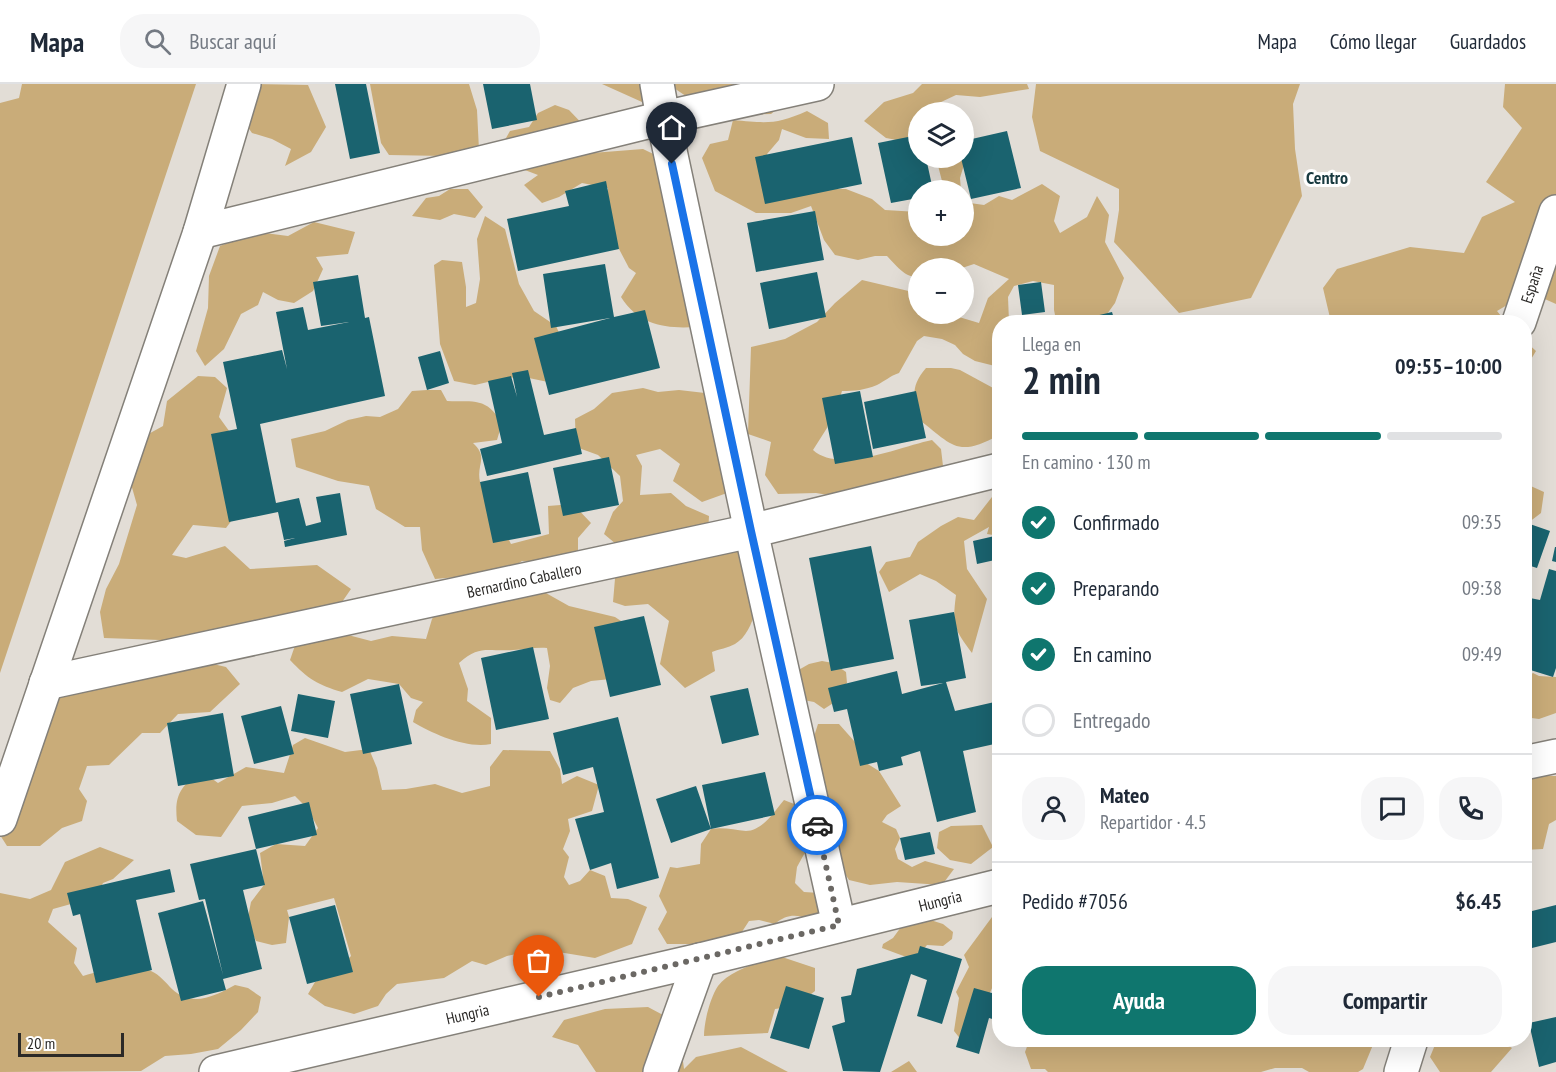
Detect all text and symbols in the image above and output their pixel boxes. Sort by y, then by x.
search box [120,14,540,68]
text: Mapa [30,23,84,60]
icon: search [141,25,174,58]
text: Buscar aquí [189,27,277,55]
text: Mapa [1258,28,1297,55]
text: Cómo llegar [1330,28,1417,55]
text: Guardados [1450,28,1526,55]
pin [646,102,697,164]
map controls [908,102,974,324]
button: layers [908,102,974,168]
icon: home [655,111,688,144]
district label: Centro [1306,166,1348,189]
button: + [908,180,974,246]
button: − [908,258,974,324]
street label: España [1516,262,1547,306]
text: Llega en [1022,331,1081,357]
text: 09:55–10:00 [1395,352,1502,380]
text: 2 min [1022,354,1101,405]
text: En camino · 130 m [1022,449,1151,475]
icon: check [1022,506,1055,539]
text: Confirmado [1073,508,1159,536]
text: 09:35 [1462,509,1502,535]
street label: Bernardino Caballero [465,558,583,602]
icon: check [1022,572,1055,605]
text: Preparando [1073,574,1159,602]
text: 09:38 [1462,575,1502,601]
icon: check [1022,638,1055,671]
text: En camino [1073,640,1152,668]
text: 09:49 [1462,641,1502,667]
text: Entregado [1073,706,1150,734]
button: person [1022,777,1085,840]
button: chat [1361,777,1424,840]
button: phone [1439,777,1502,840]
text: Mateo [1100,781,1149,809]
courier [787,795,847,855]
icon: car [801,809,834,842]
text: Repartidor · 4.5 [1100,809,1207,835]
street label: Hungria [916,886,964,916]
text: Pedido #7056 [1022,887,1128,915]
text: $6.45 [1455,887,1502,915]
pin [513,935,564,997]
icon: bag [522,944,555,977]
button: Ayuda [1022,966,1256,1035]
button: Compartir [1268,966,1502,1035]
street label: Hungria [444,999,491,1029]
scale bar [18,1030,124,1058]
text: 20 m [27,1033,55,1053]

